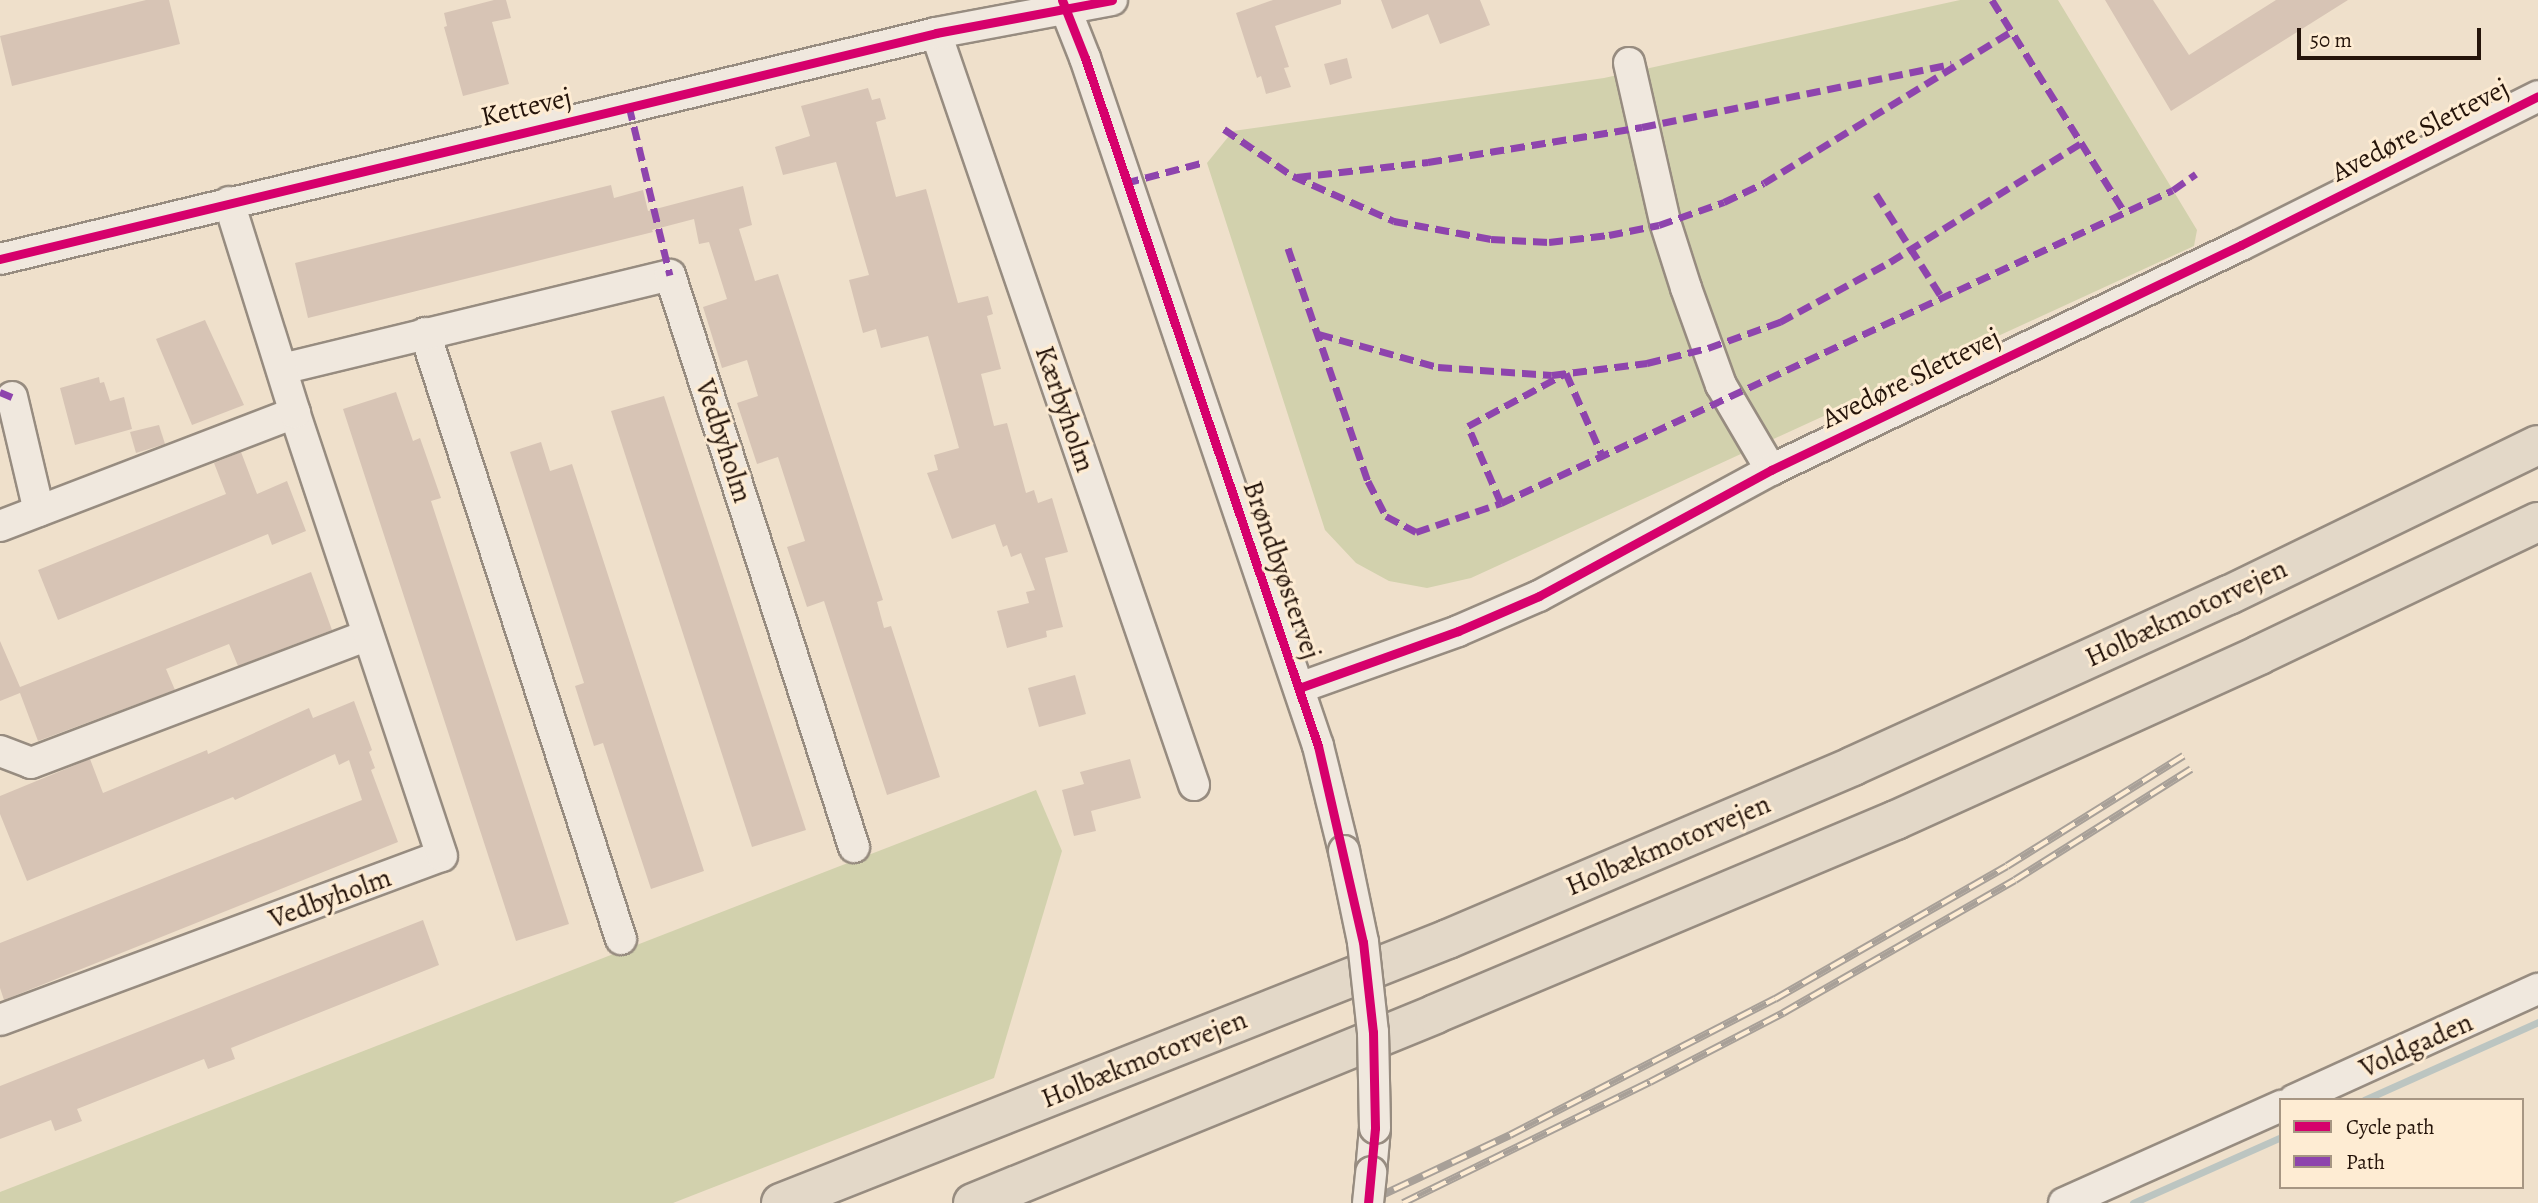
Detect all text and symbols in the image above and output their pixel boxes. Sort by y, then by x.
scale bar [2300,14,2484,58]
text: 50 m [2310,26,2352,54]
street label: Avedøre Slettevej [2326,71,2514,189]
street label: Kettevej [477,80,575,134]
street label: Avedøre Slettevej [1816,320,2006,436]
street label: Kærbyholm [1028,341,1102,477]
street label: Vedbyholm [688,375,760,507]
street label: Brøndbyøstervej [1236,476,1328,664]
street label: Holbækmotorvejen [2080,552,2292,674]
street label: Holbækmotorvejen [1561,787,1775,903]
street label: Vedbyholm [264,860,396,936]
street label: Holbækmotorvejen [1036,1002,1252,1116]
street label: Voldgaden [2354,1005,2478,1085]
legend [2279,1098,2524,1189]
text: Cycle path [2346,1113,2435,1141]
text: Path [2346,1148,2385,1176]

